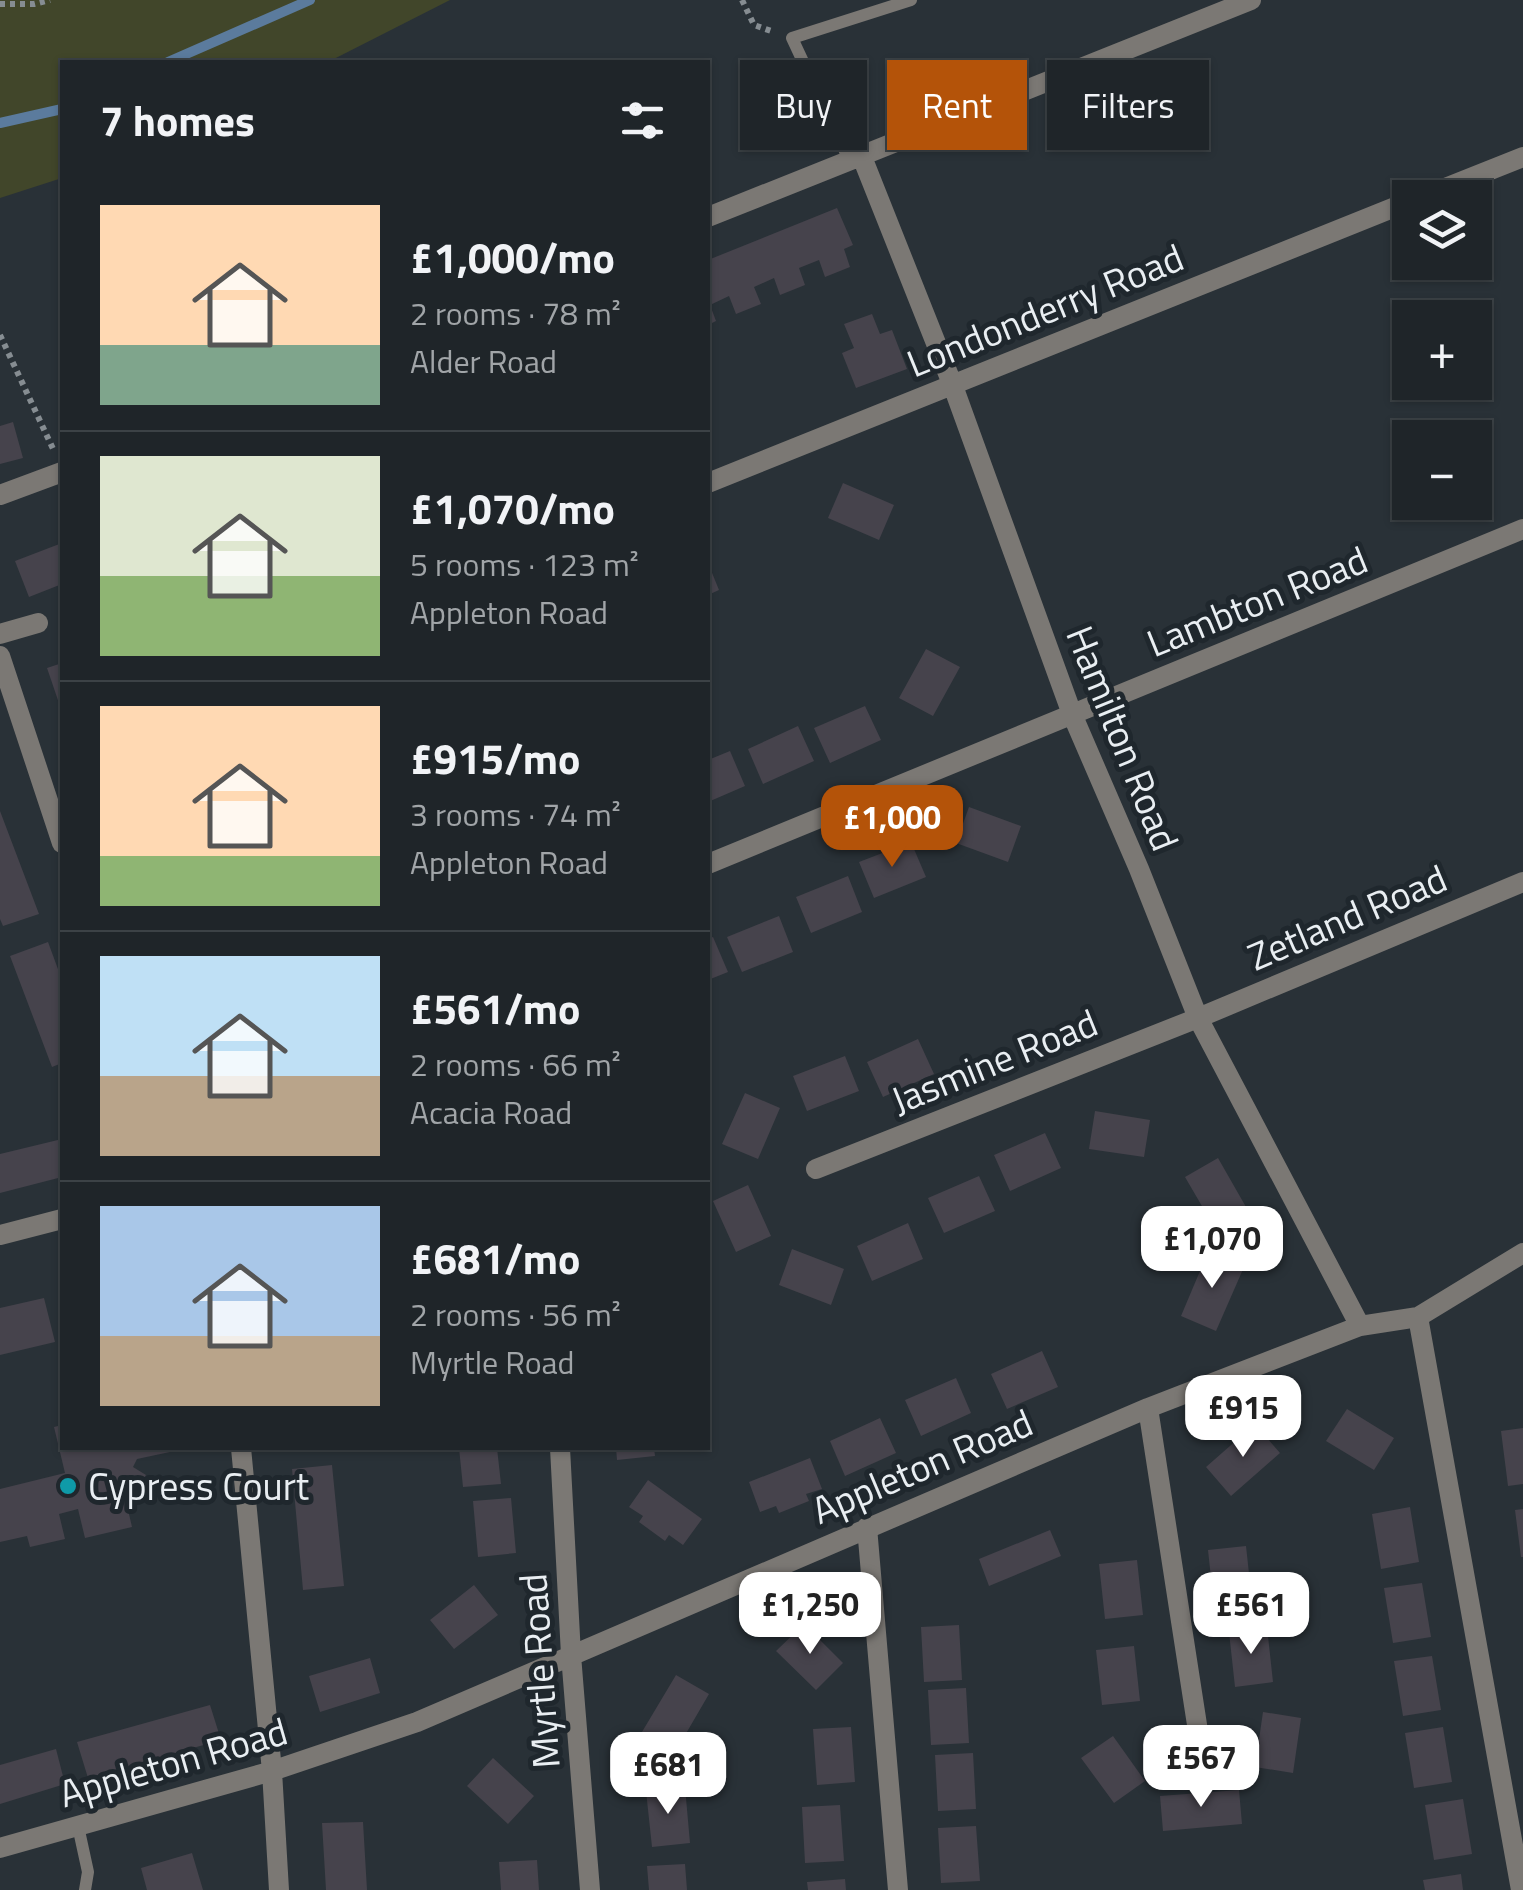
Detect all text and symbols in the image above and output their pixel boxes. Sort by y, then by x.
chip: Buy [740,60,867,150]
chip: Rent [887,60,1027,150]
chip: Filters [1047,60,1209,150]
text: 7 homes [100,88,255,152]
icon: filters [615,93,670,148]
map controls [1392,180,1492,520]
button: layers [1392,180,1492,280]
text: £1,000/mo [410,225,615,289]
street label: Londonderry Road [898,228,1192,392]
icon: home [180,245,300,365]
text: 2 rooms · 78 m² [410,289,621,337]
button: + [1392,300,1492,400]
text: Alder Road [410,337,557,385]
button: − [1392,420,1492,520]
text: £1,070/mo [410,476,615,540]
icon: home [180,496,300,616]
street label: Lambton Road [1138,530,1376,672]
text: 5 rooms · 123 m² [410,540,639,588]
text: Appleton Road [410,588,608,636]
street label: Hamilton Road [1052,617,1194,859]
text: £915/mo [410,726,580,790]
icon: home [180,746,300,866]
pin: £1,000 [811,785,973,870]
text: 3 rooms · 74 m² [410,790,621,838]
text: £1,000 [843,793,941,841]
text: Appleton Road [410,838,608,886]
street label: Zetland Road [1238,849,1456,985]
text: £561/mo [410,976,580,1040]
street label: Jasmine Road [882,993,1106,1129]
icon: home [180,996,300,1116]
text: 2 rooms · 66 m² [410,1040,621,1088]
text: Acacia Road [410,1088,572,1136]
pin: £1,070 [1131,1206,1293,1291]
text: £1,070 [1163,1214,1261,1262]
text: £681/mo [410,1226,580,1290]
icon: home [180,1246,300,1366]
text: 2 rooms · 56 m² [410,1290,621,1338]
text: Myrtle Road [410,1338,575,1386]
pin: £915 [1184,1375,1302,1460]
text: £915 [1207,1383,1279,1431]
street label: Appleton Road [803,1393,1041,1539]
place label: Cypress Court [88,1457,309,1515]
marker: Cypress Court [57,1475,79,1497]
street label: Myrtle Road [503,1572,575,1770]
pin: £1,250 [729,1572,891,1657]
pin: £561 [1192,1572,1310,1657]
text: £1,250 [761,1580,859,1628]
text: £561 [1215,1580,1287,1628]
street label: Appleton Road [52,1702,294,1822]
pin: £567 [1142,1725,1260,1810]
pin: £681 [609,1732,727,1817]
text: £567 [1165,1733,1237,1781]
text: £681 [632,1740,704,1788]

